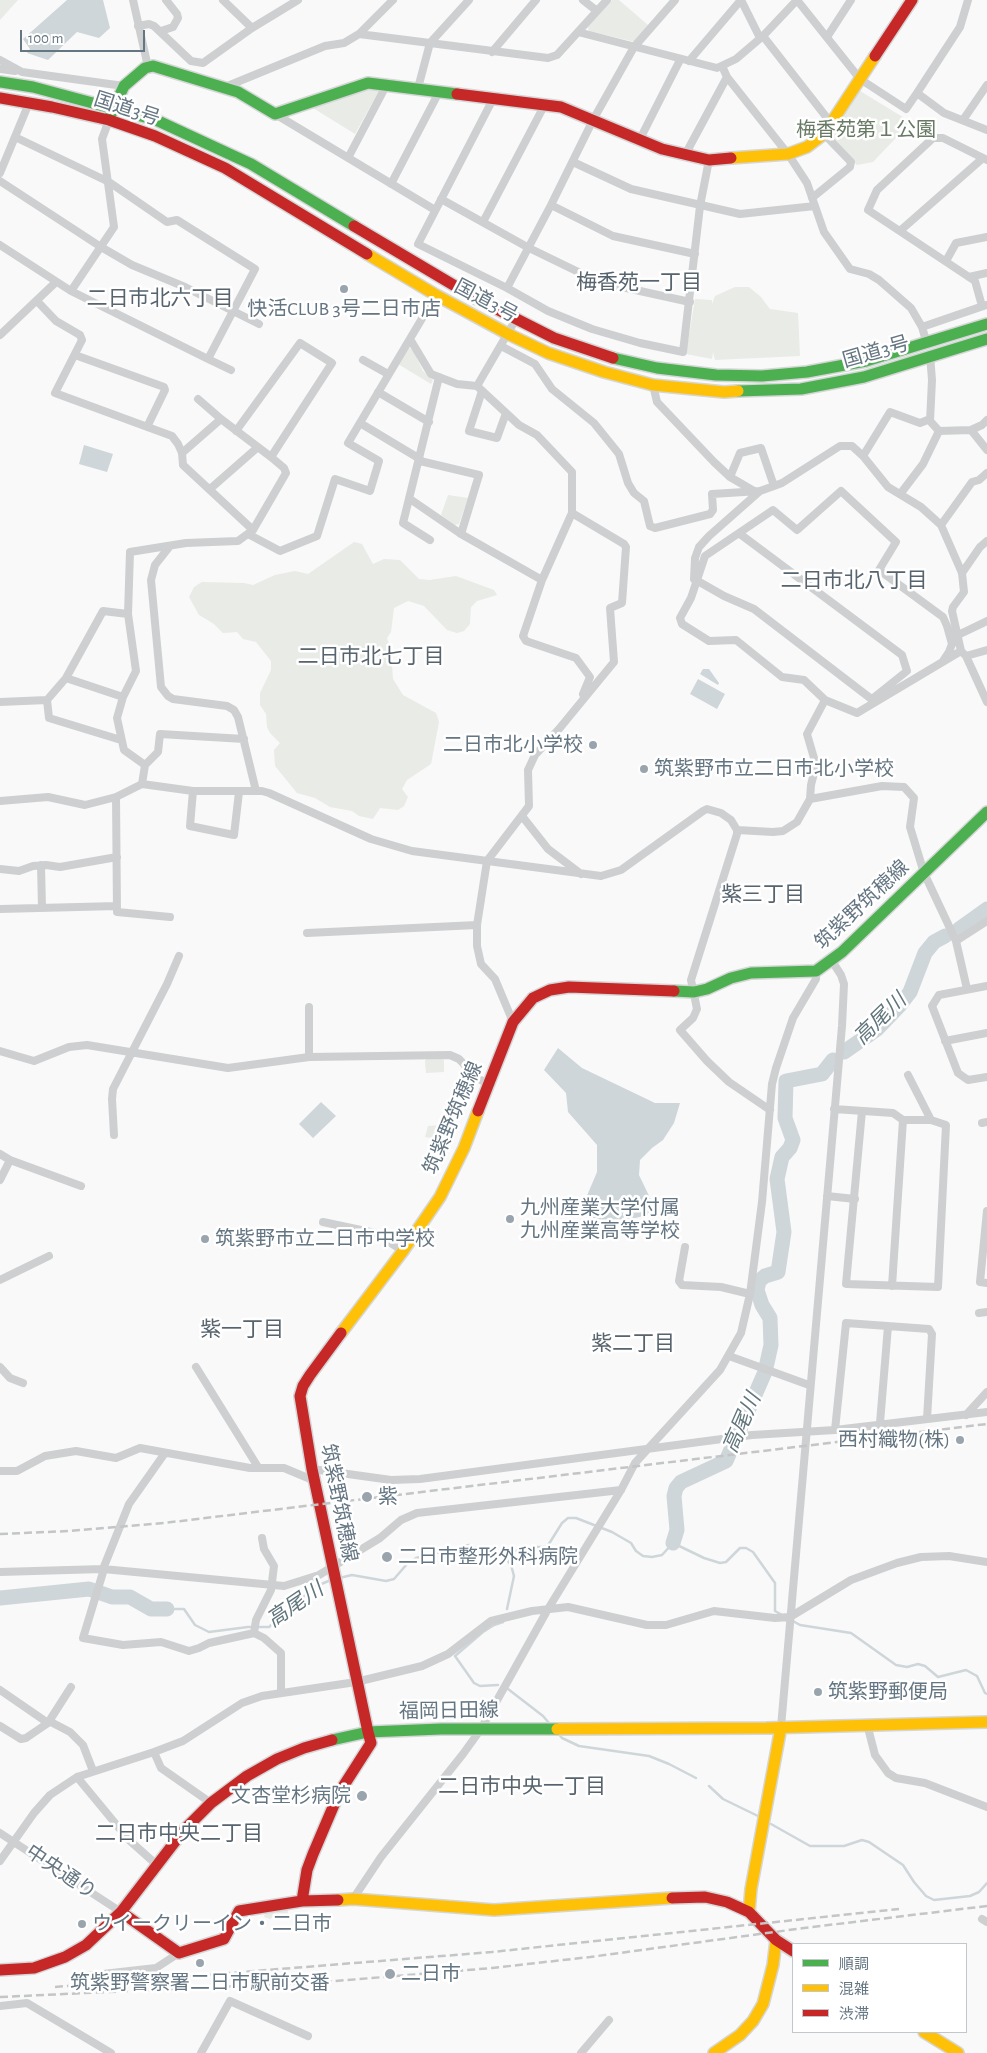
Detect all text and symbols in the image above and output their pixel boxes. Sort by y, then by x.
scale bar [22,20,148,52]
text: 100 m [28,31,63,46]
street label: 国道3号 [91,87,163,131]
park label: 梅香苑第１公園 [796,118,936,142]
district label: 梅香苑一丁目 [576,270,702,296]
street label: 国道3号 [450,274,522,328]
marker: 快活CLUB 3号二日市店 [338,283,350,295]
district label: 二日市北六丁目 [87,286,233,312]
place label: 快活CLUB 3号二日市店 [247,297,441,321]
street label: 国道3号 [840,331,912,373]
district label: 二日市北八丁目 [781,568,927,594]
district label: 二日市北七丁目 [298,644,444,670]
place label: 二日市北小学校 [443,733,583,757]
marker: 二日市北小学校 [587,739,599,751]
place label: 筑紫野市立二日市北小学校 [654,757,894,781]
marker: 筑紫野市立二日市北小学校 [638,763,650,775]
street label: 筑紫野筑穂線 [810,855,914,955]
district label: 紫三丁目 [721,882,805,908]
water label: 高尾川 [849,988,911,1050]
street label: 筑紫野筑穂線 [419,1058,487,1178]
place label: 九州産業大学付属 九州産業高等学校 [520,1196,680,1243]
marker: 九州産業大学付属 九州産業高等学校 [504,1213,516,1225]
place label: 筑紫野市立二日市中学校 [215,1227,435,1251]
marker: 筑紫野市立二日市中学校 [199,1233,211,1245]
district label: 紫一丁目 [200,1317,284,1343]
district label: 紫二丁目 [591,1331,675,1357]
water label: 高尾川 [718,1389,766,1457]
place label: 西村織物(株) [838,1428,950,1452]
marker: 西村織物(株) [954,1434,966,1446]
street label: 筑紫野筑穂線 [316,1442,362,1564]
place label: 紫 [378,1485,398,1509]
marker: 紫 [360,1490,374,1504]
place label: 二日市整形外科病院 [398,1545,578,1569]
marker: 二日市整形外科病院 [380,1550,394,1564]
water label: 高尾川 [262,1577,328,1633]
place label: 筑紫野郵便局 [828,1680,948,1704]
marker: 筑紫野郵便局 [812,1686,824,1698]
street label: 福岡日田線 [399,1698,499,1724]
district label: 二日市中央一丁目 [438,1774,606,1800]
place label: 文杏堂杉病院 [231,1784,351,1808]
marker: 文杏堂杉病院 [355,1789,369,1803]
district label: 二日市中央二丁目 [95,1821,263,1847]
street label: 中央通り [21,1840,101,1904]
place label: ウイークリーイン・二日市 [92,1912,332,1936]
marker: ウイークリーイン・二日市 [76,1918,88,1930]
legend [792,1943,967,2033]
marker: 筑紫野警察署二日市駅前交番 [194,1957,206,1969]
text: 順調 [839,1957,869,1972]
place label: 二日市 [401,1962,461,1986]
marker: 二日市 [383,1967,397,1981]
place label: 筑紫野警察署二日市駅前交番 [70,1971,330,1995]
text: 混雑 [839,1982,869,1997]
text: 渋滞 [839,2007,869,2022]

